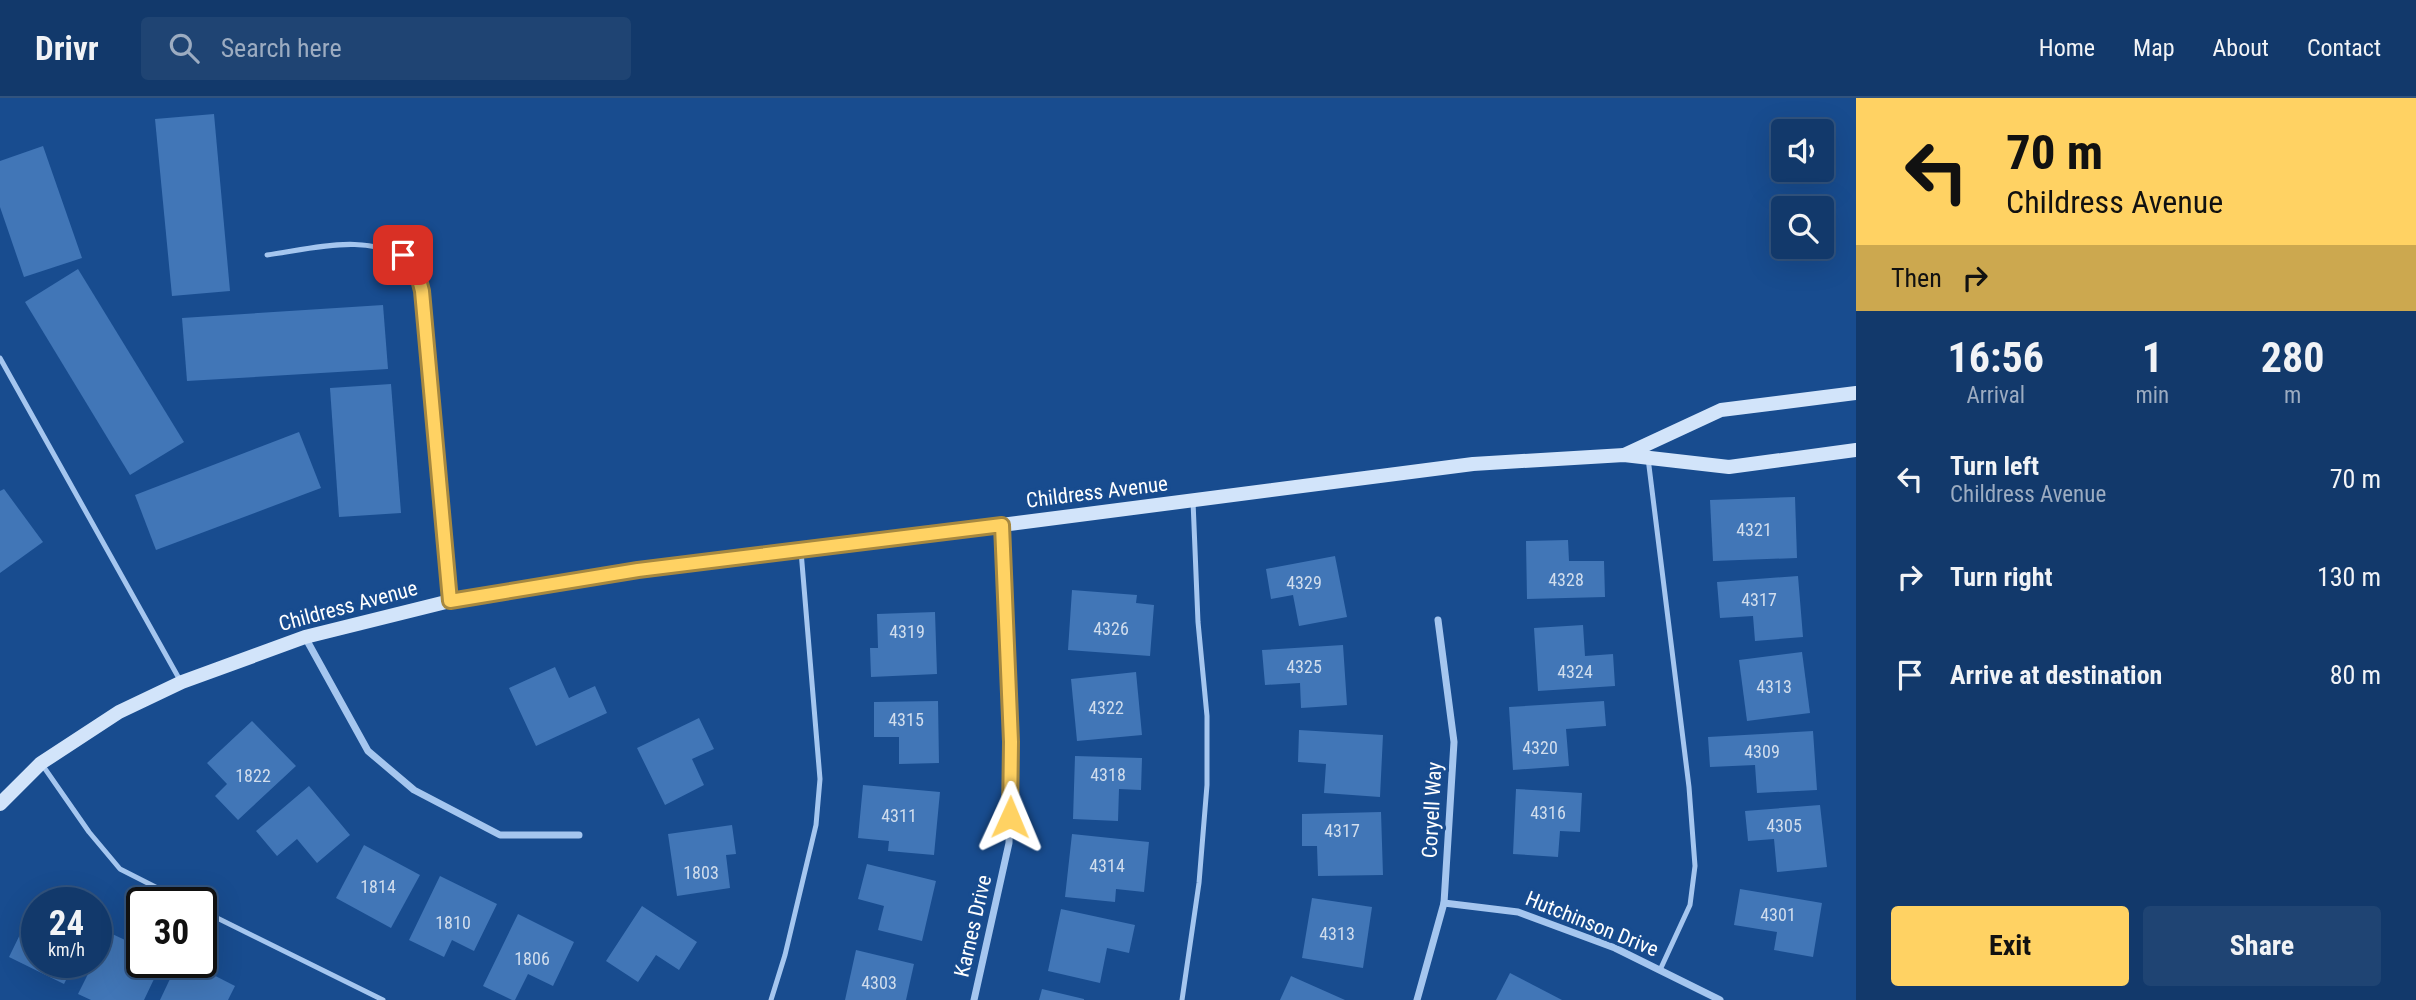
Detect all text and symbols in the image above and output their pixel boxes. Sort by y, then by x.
search box [141,17,631,80]
text: Drivr [35,29,99,68]
icon: search [165,29,203,67]
text: Search here [221,33,342,63]
text: Home [2039,34,2095,62]
text: Map [2133,34,2175,62]
text: About [2213,34,2269,62]
text: Contact [2307,34,2381,62]
map controls [1771,119,1834,259]
button: sound [1771,119,1834,182]
text: 70 m [2006,124,2103,181]
icon: left [1891,126,1982,217]
text: Childress Avenue [2006,183,2223,221]
button: search [1771,196,1834,259]
pin [373,225,433,285]
icon: arrive [384,236,422,274]
icon: right [1956,259,1994,297]
text: Then [1891,263,1942,293]
text: 16:56 [1948,333,2044,382]
text: 1 [2142,333,2163,382]
text: 280 [2261,333,2324,382]
text: Arrival [1966,382,2025,409]
text: min [2135,382,2169,409]
text: m [2284,382,2301,409]
text: Turn left [1950,451,2039,481]
icon: left [1891,460,1929,498]
text: 70 m [2330,464,2381,494]
street label: Childress Avenue [1025,471,1169,513]
text: Childress Avenue [1950,481,2106,508]
house number: 4321 [1736,519,1772,540]
icon: right [1891,558,1929,596]
text: Turn right [1950,562,2052,592]
text: 130 m [2317,562,2381,592]
house number: 4328 [1548,569,1584,590]
house number: 4329 [1286,572,1322,593]
street label: Childress Avenue [276,576,420,636]
house number: 4317 [1741,589,1777,610]
house number: 4326 [1093,618,1129,639]
house number: 4319 [889,621,925,642]
house number: 4325 [1286,656,1322,677]
icon: arrive [1891,656,1929,694]
text: Arrive at destination [1950,660,2162,690]
text: 80 m [2330,660,2381,690]
house number: 4324 [1557,661,1593,682]
house number: 4313 [1756,676,1792,697]
house number: 4322 [1088,697,1124,718]
house number: 4315 [888,709,924,730]
house number: 4320 [1522,737,1558,758]
house number: 4309 [1744,741,1780,762]
street label: Coryell Way [1417,761,1447,859]
house number: 4318 [1090,764,1126,785]
house number: 1822 [235,765,271,786]
position arrow [973,780,1047,854]
house number: 4316 [1530,802,1566,823]
house number: 4311 [881,805,917,826]
house number: 4305 [1766,815,1802,836]
house number: 4317 [1324,820,1360,841]
house number: 4314 [1089,855,1125,876]
house number: 1803 [683,862,719,883]
street label: Karnes Drive [950,872,996,979]
house number: 1814 [360,876,396,897]
street label: Hutchinson Drive [1522,886,1662,962]
speed limit sign: 30 [126,887,217,978]
text: 24 [49,903,84,944]
house number: 4301 [1760,904,1796,925]
button: Exit [1891,906,2129,986]
button: Share [2143,906,2381,986]
house number: 1810 [435,912,471,933]
house number: 4313 [1319,923,1355,944]
text: km/h [48,939,85,960]
house number: 1806 [514,948,550,969]
house number: 4303 [861,972,897,993]

